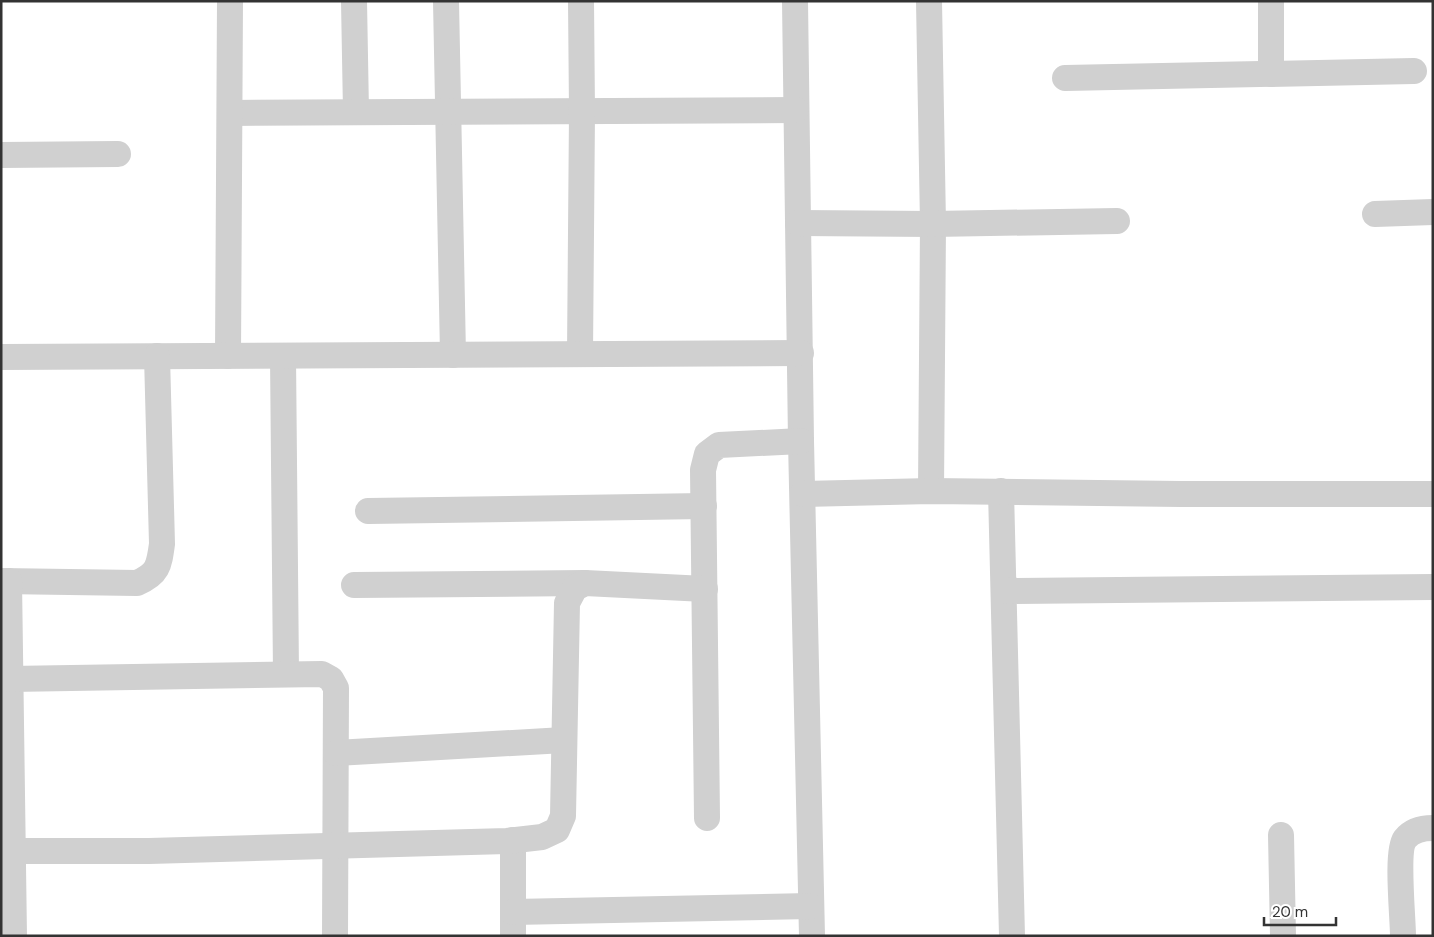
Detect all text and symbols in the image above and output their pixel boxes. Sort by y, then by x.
scale bar [1264,894,1336,926]
text: 20 m [1272,902,1308,922]

